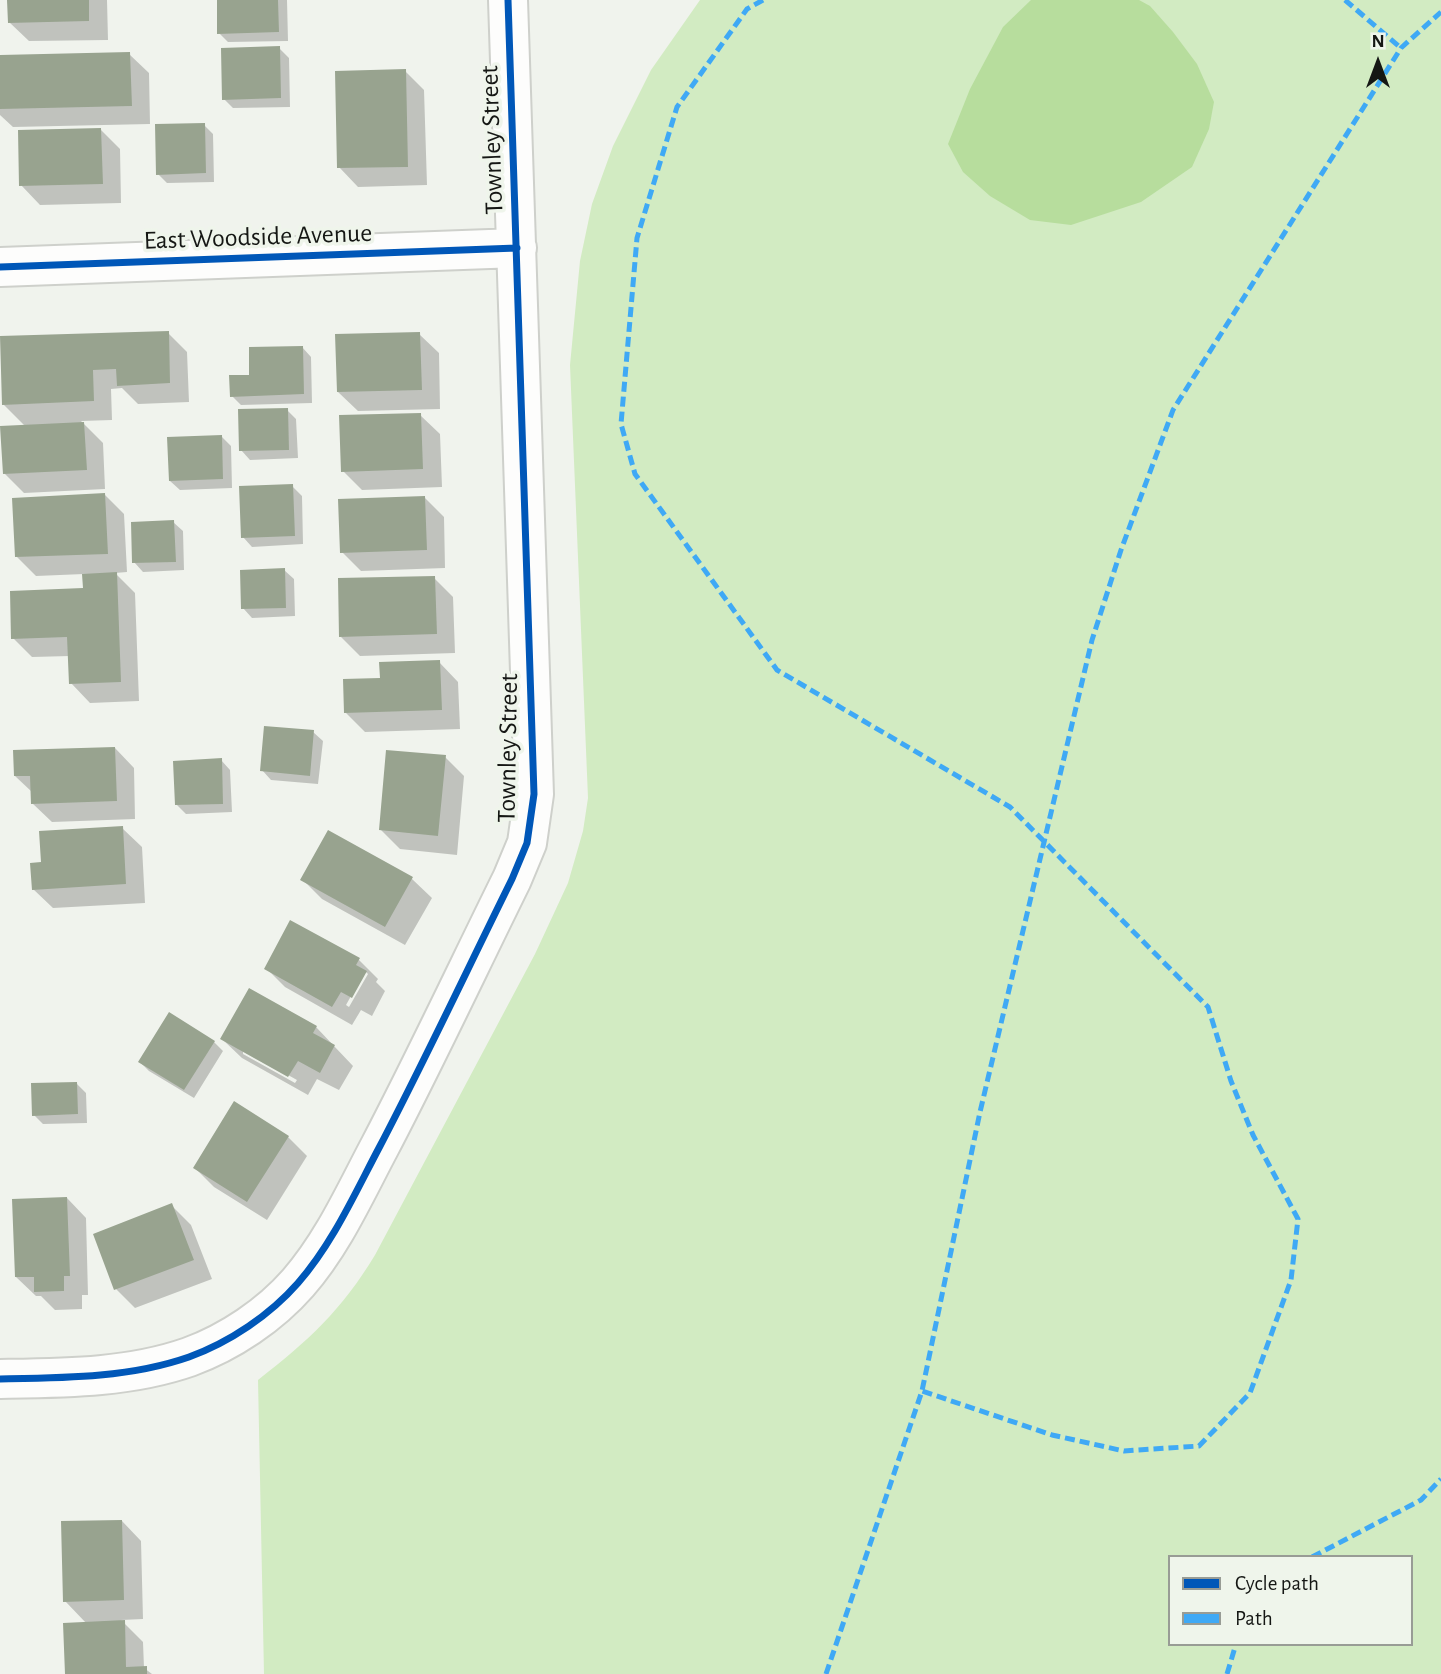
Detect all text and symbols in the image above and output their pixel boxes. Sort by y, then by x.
north arrow [1343,28,1413,98]
text: N [1371,32,1385,51]
street label: Townley Street [474,65,510,215]
street label: East Woodside Avenue [143,217,373,257]
street label: Townley Street [491,673,525,823]
legend [1168,1555,1413,1646]
text: Cycle path [1235,1573,1319,1594]
text: Path [1235,1608,1273,1629]

